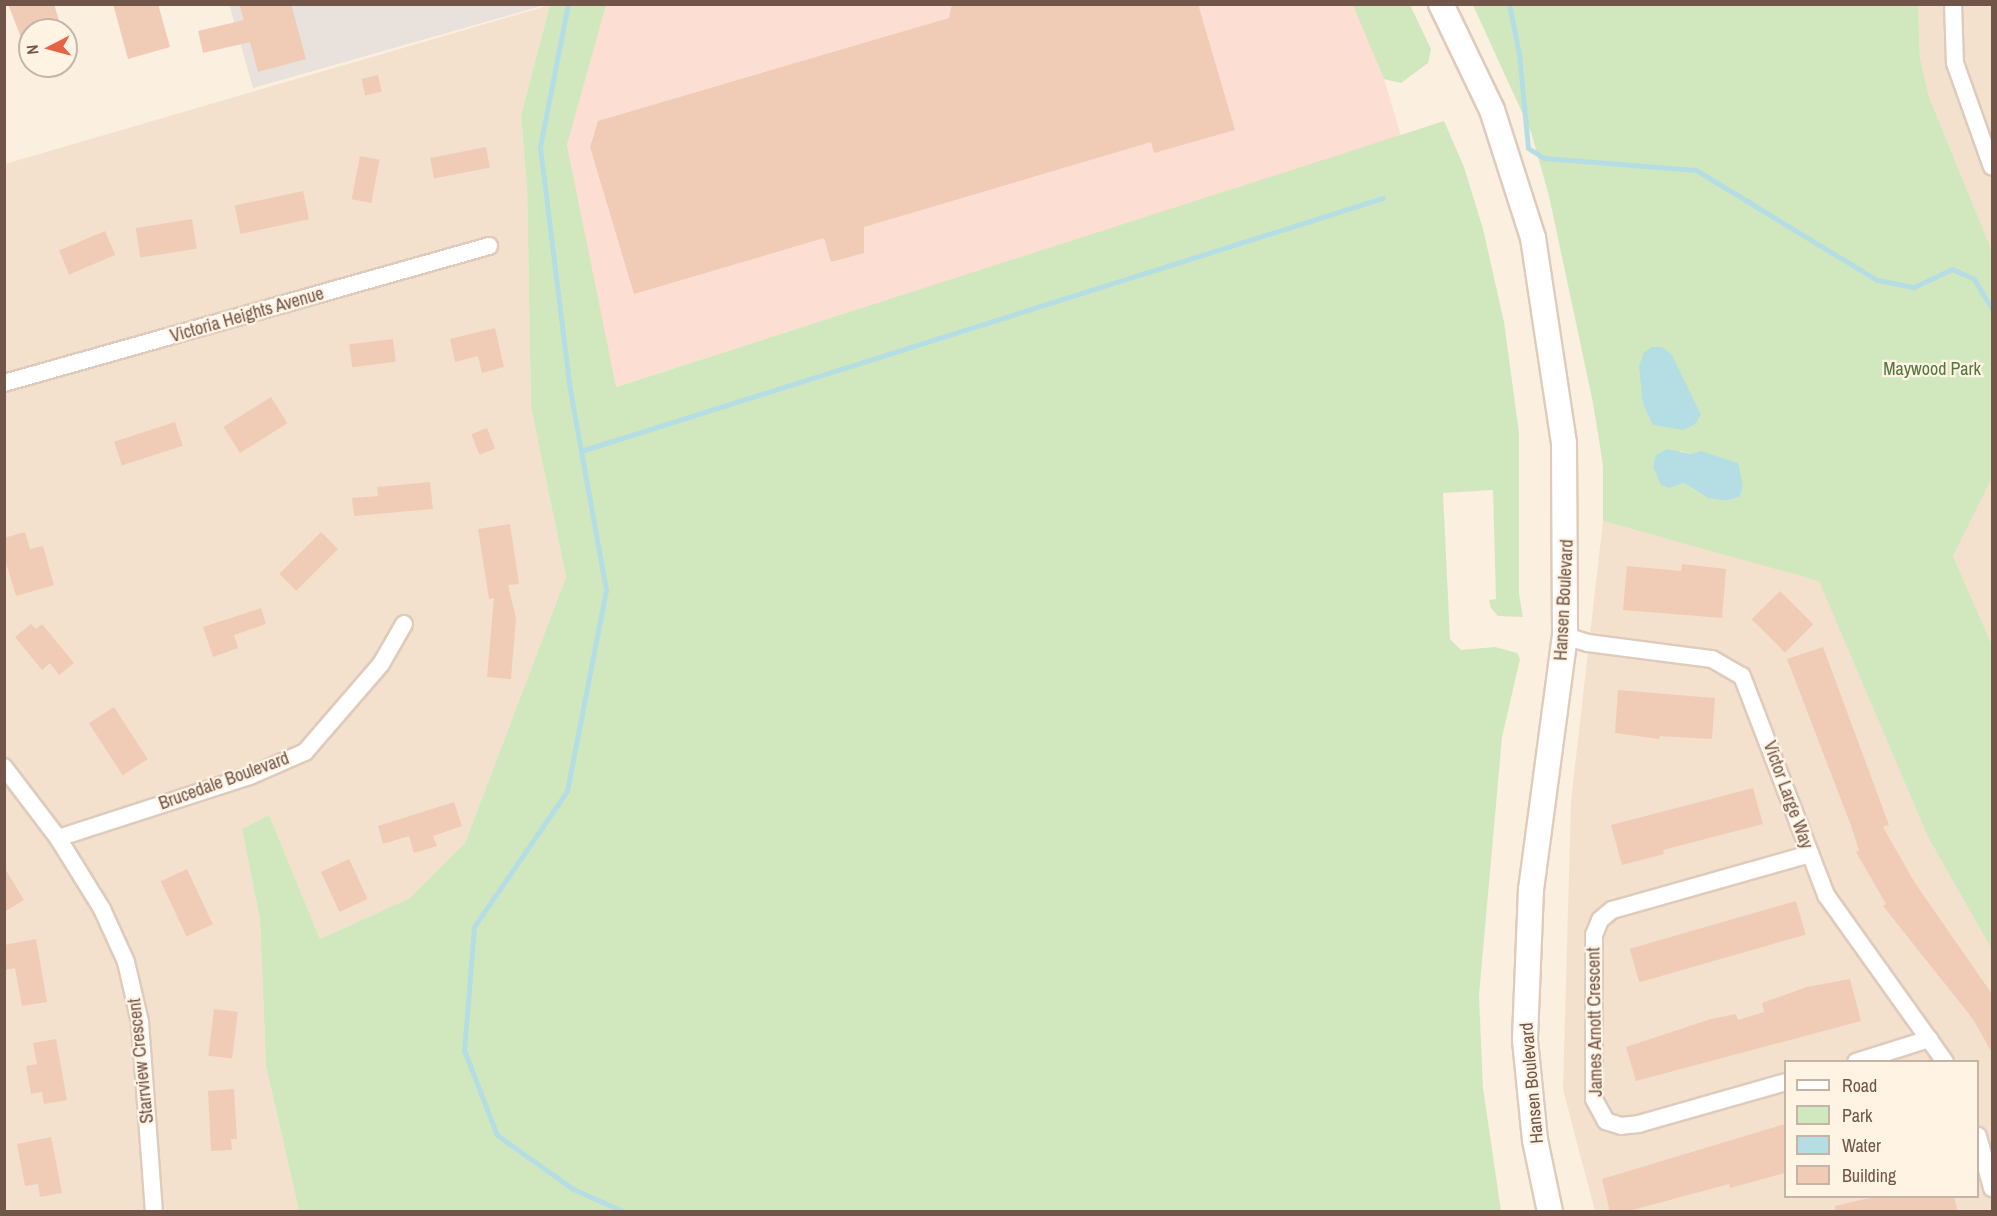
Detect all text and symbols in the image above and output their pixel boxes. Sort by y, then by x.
north arrow [18,18,78,78]
text: N [21,44,44,56]
street label: Victoria Heights Avenue [167,283,327,347]
park label: Maywood Park [1883,358,1981,380]
street label: Hansen Boulevard [1550,539,1578,661]
street label: Victor Large Way [1758,738,1818,852]
street label: Brucedale Boulevard [156,747,292,815]
street label: James Arnott Crescent [1583,947,1607,1097]
street label: Starrview Crescent [124,997,158,1125]
street label: Hansen Boulevard [1516,1022,1548,1144]
legend [1784,1060,1979,1198]
text: Road [1842,1073,1877,1098]
text: Park [1842,1103,1872,1128]
text: Water [1842,1133,1881,1158]
text: Building [1842,1163,1896,1188]

